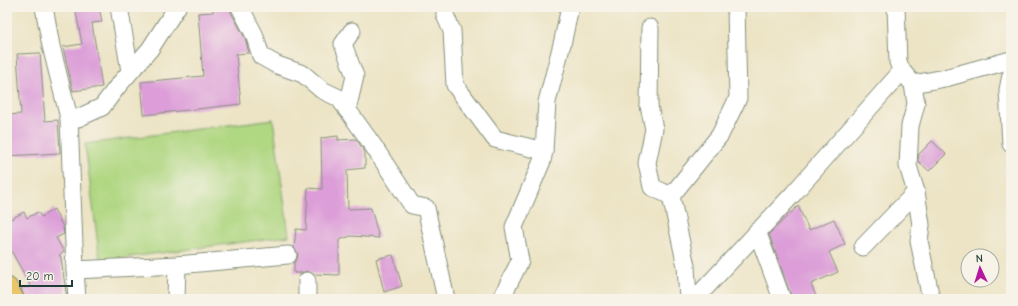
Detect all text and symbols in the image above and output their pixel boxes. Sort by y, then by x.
north arrow [960,248,1000,288]
text: N [975,252,983,265]
scale bar [20,262,72,288]
text: 20 m [26,269,54,283]

